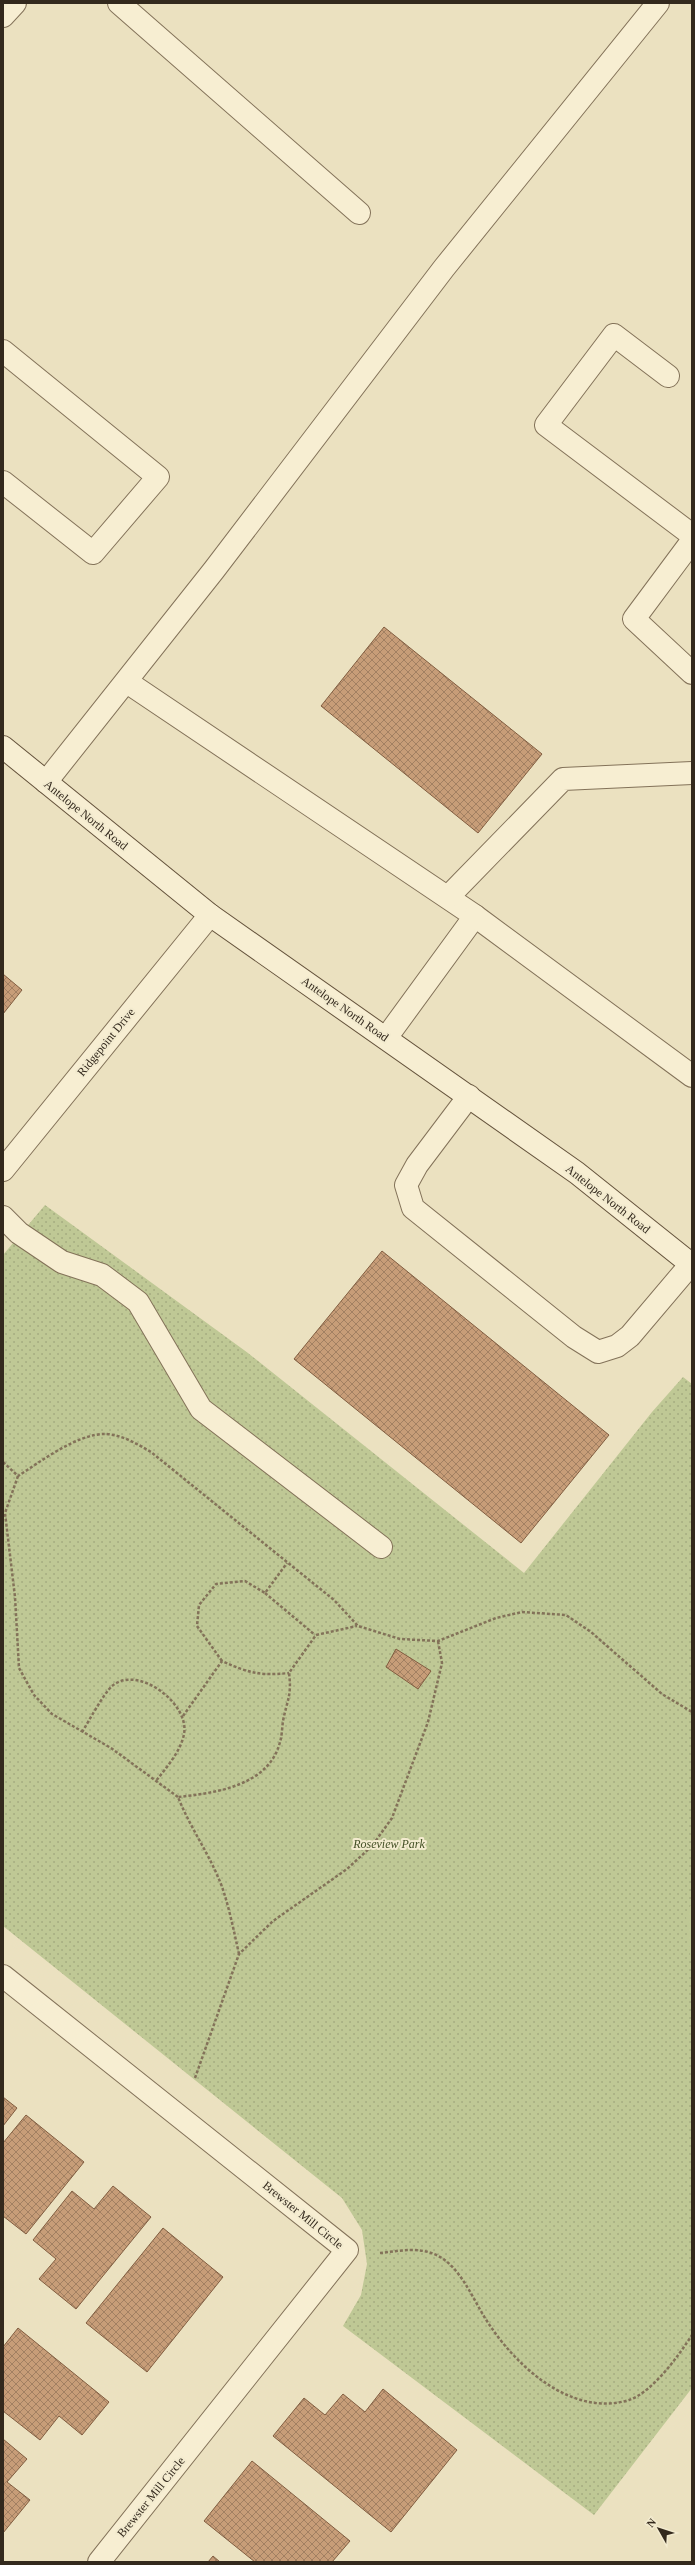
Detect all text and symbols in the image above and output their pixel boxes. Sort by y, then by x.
street label: Antelope North Road [41,777,131,853]
street label: Antelope North Road [299,974,391,1044]
street label: Ridgepoint Drive [74,1005,138,1079]
street label: Antelope North Road [563,1162,653,1236]
park label: Roseview Park [352,1837,425,1851]
street label: Brewster Mill Circle [260,2178,346,2252]
street label: Brewster Mill Circle [114,2454,188,2540]
north arrow [639,2509,679,2549]
text: N [644,2516,658,2530]

